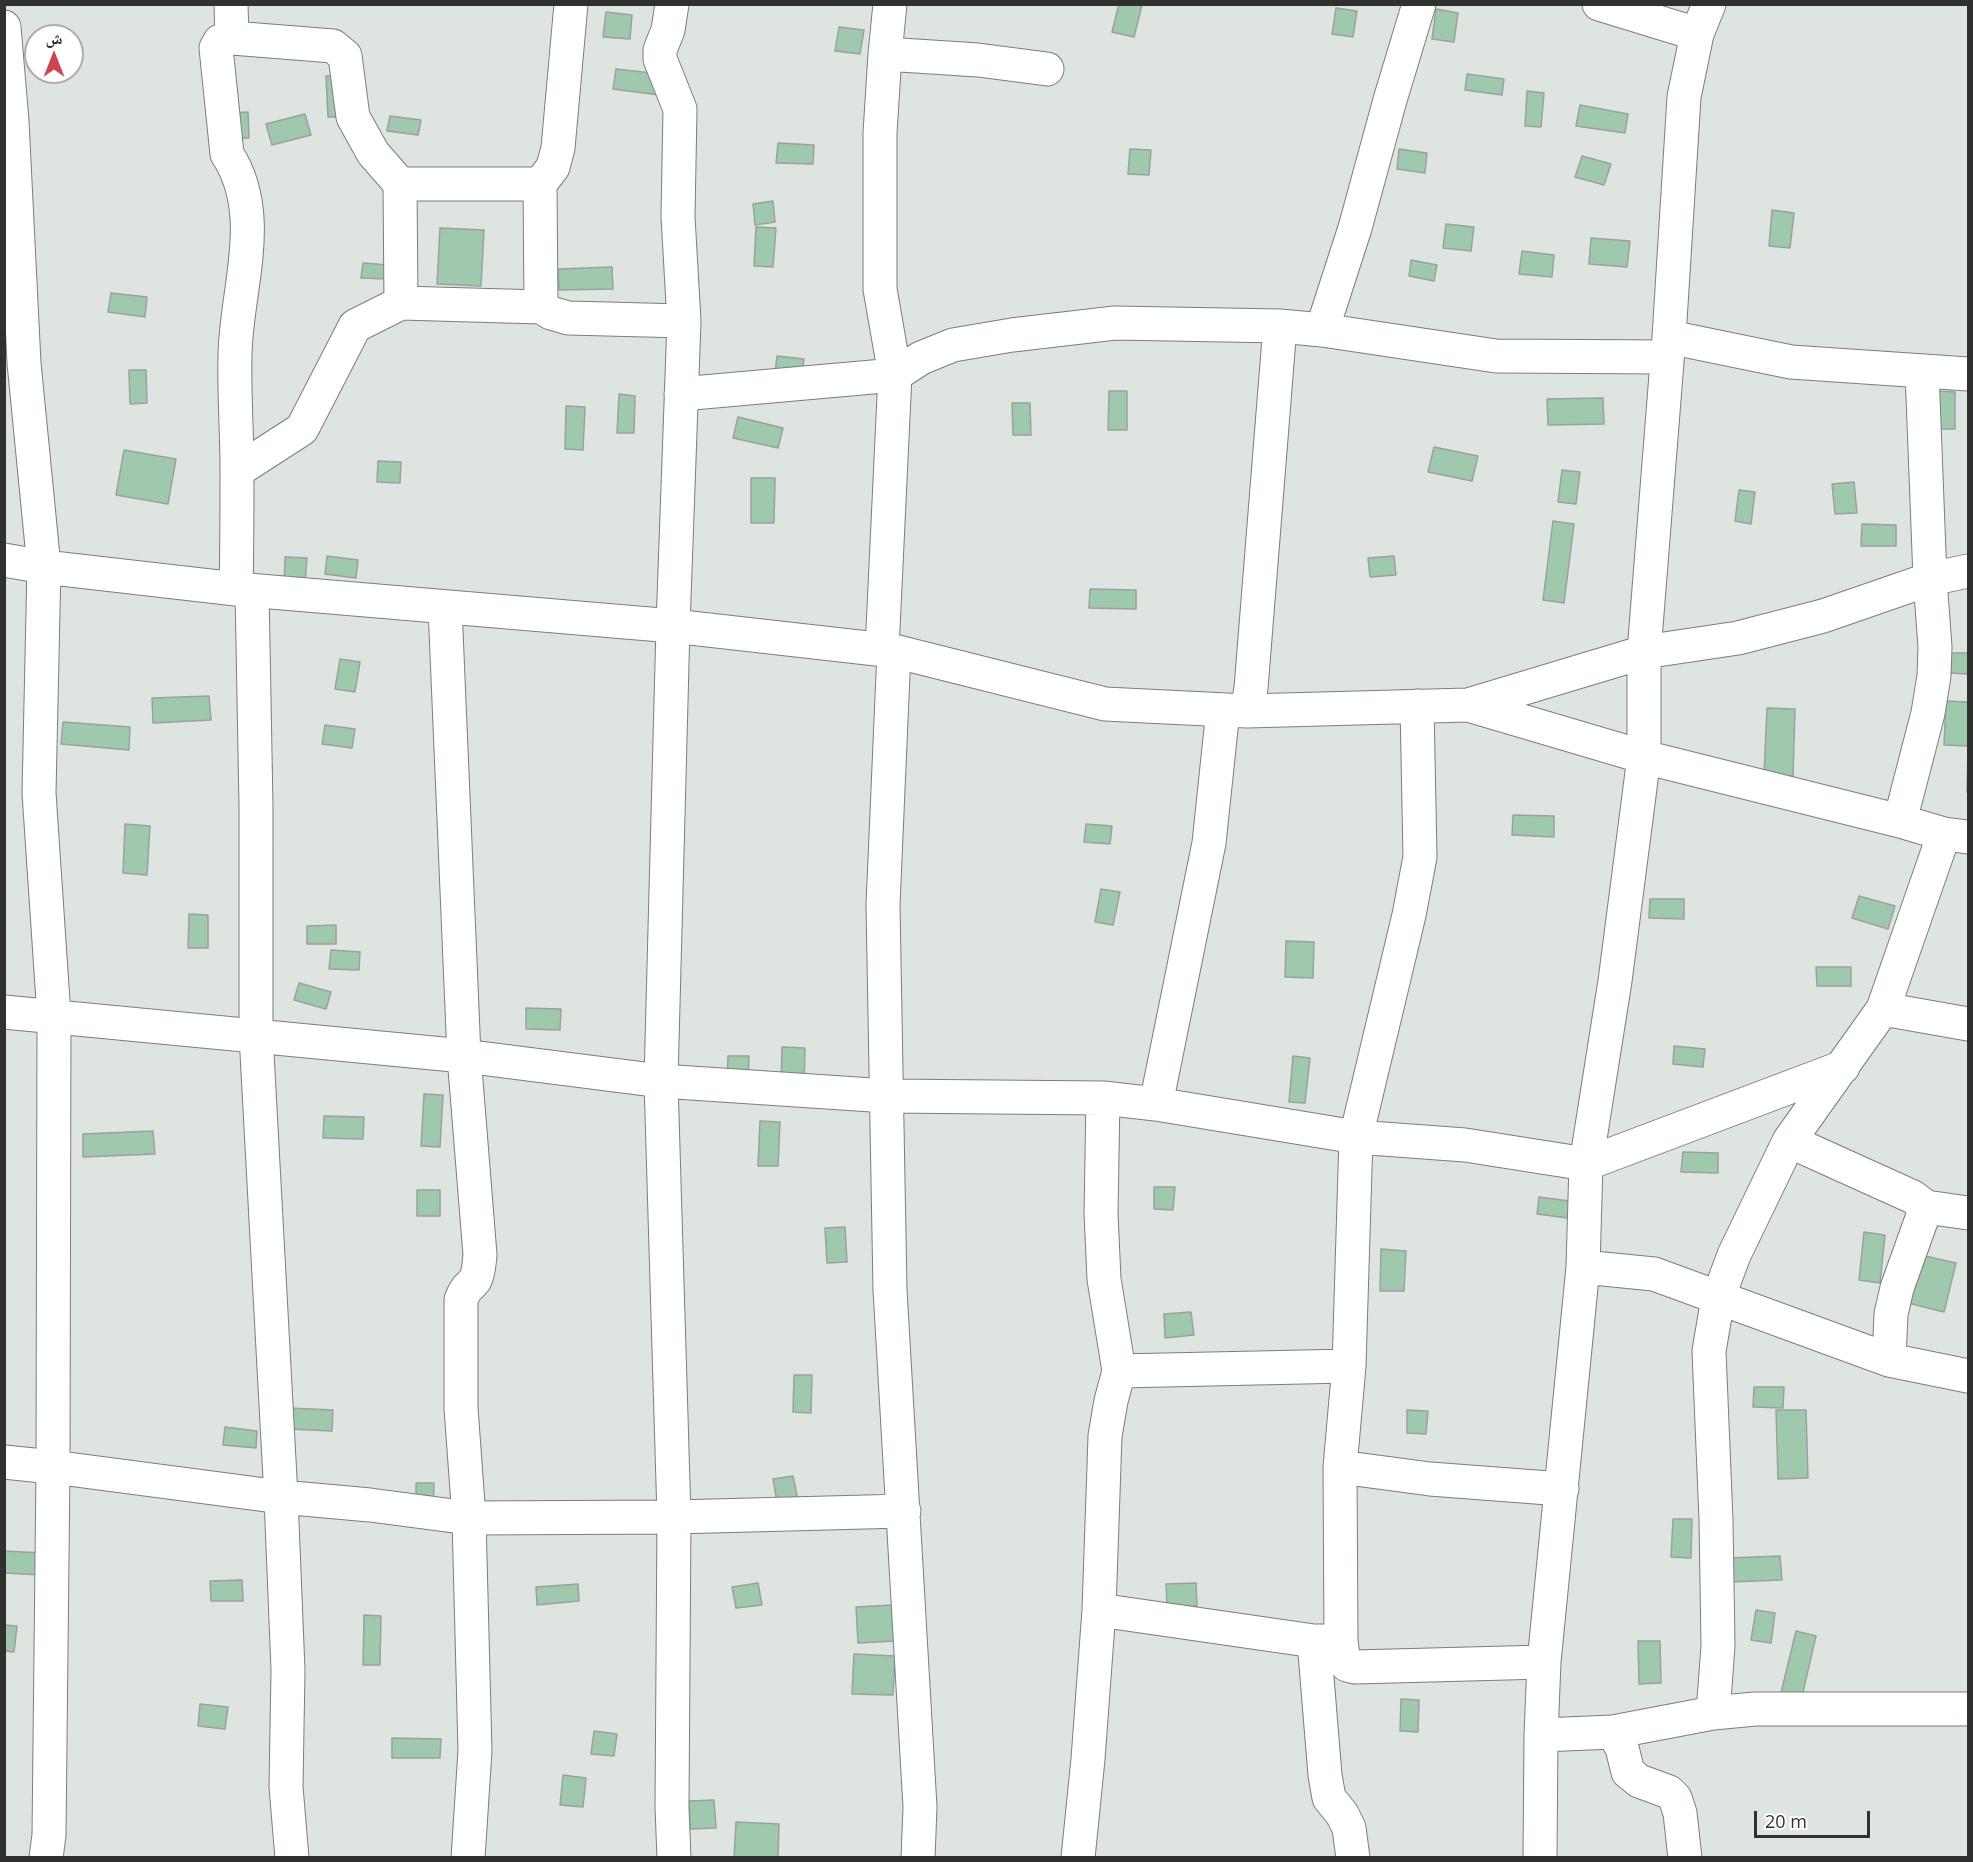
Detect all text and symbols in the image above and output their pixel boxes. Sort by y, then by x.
north arrow [24,24,84,84]
text: ش [46,27,62,49]
scale bar [1757,1799,1872,1837]
text: 20 m [1765,1809,1807,1833]

